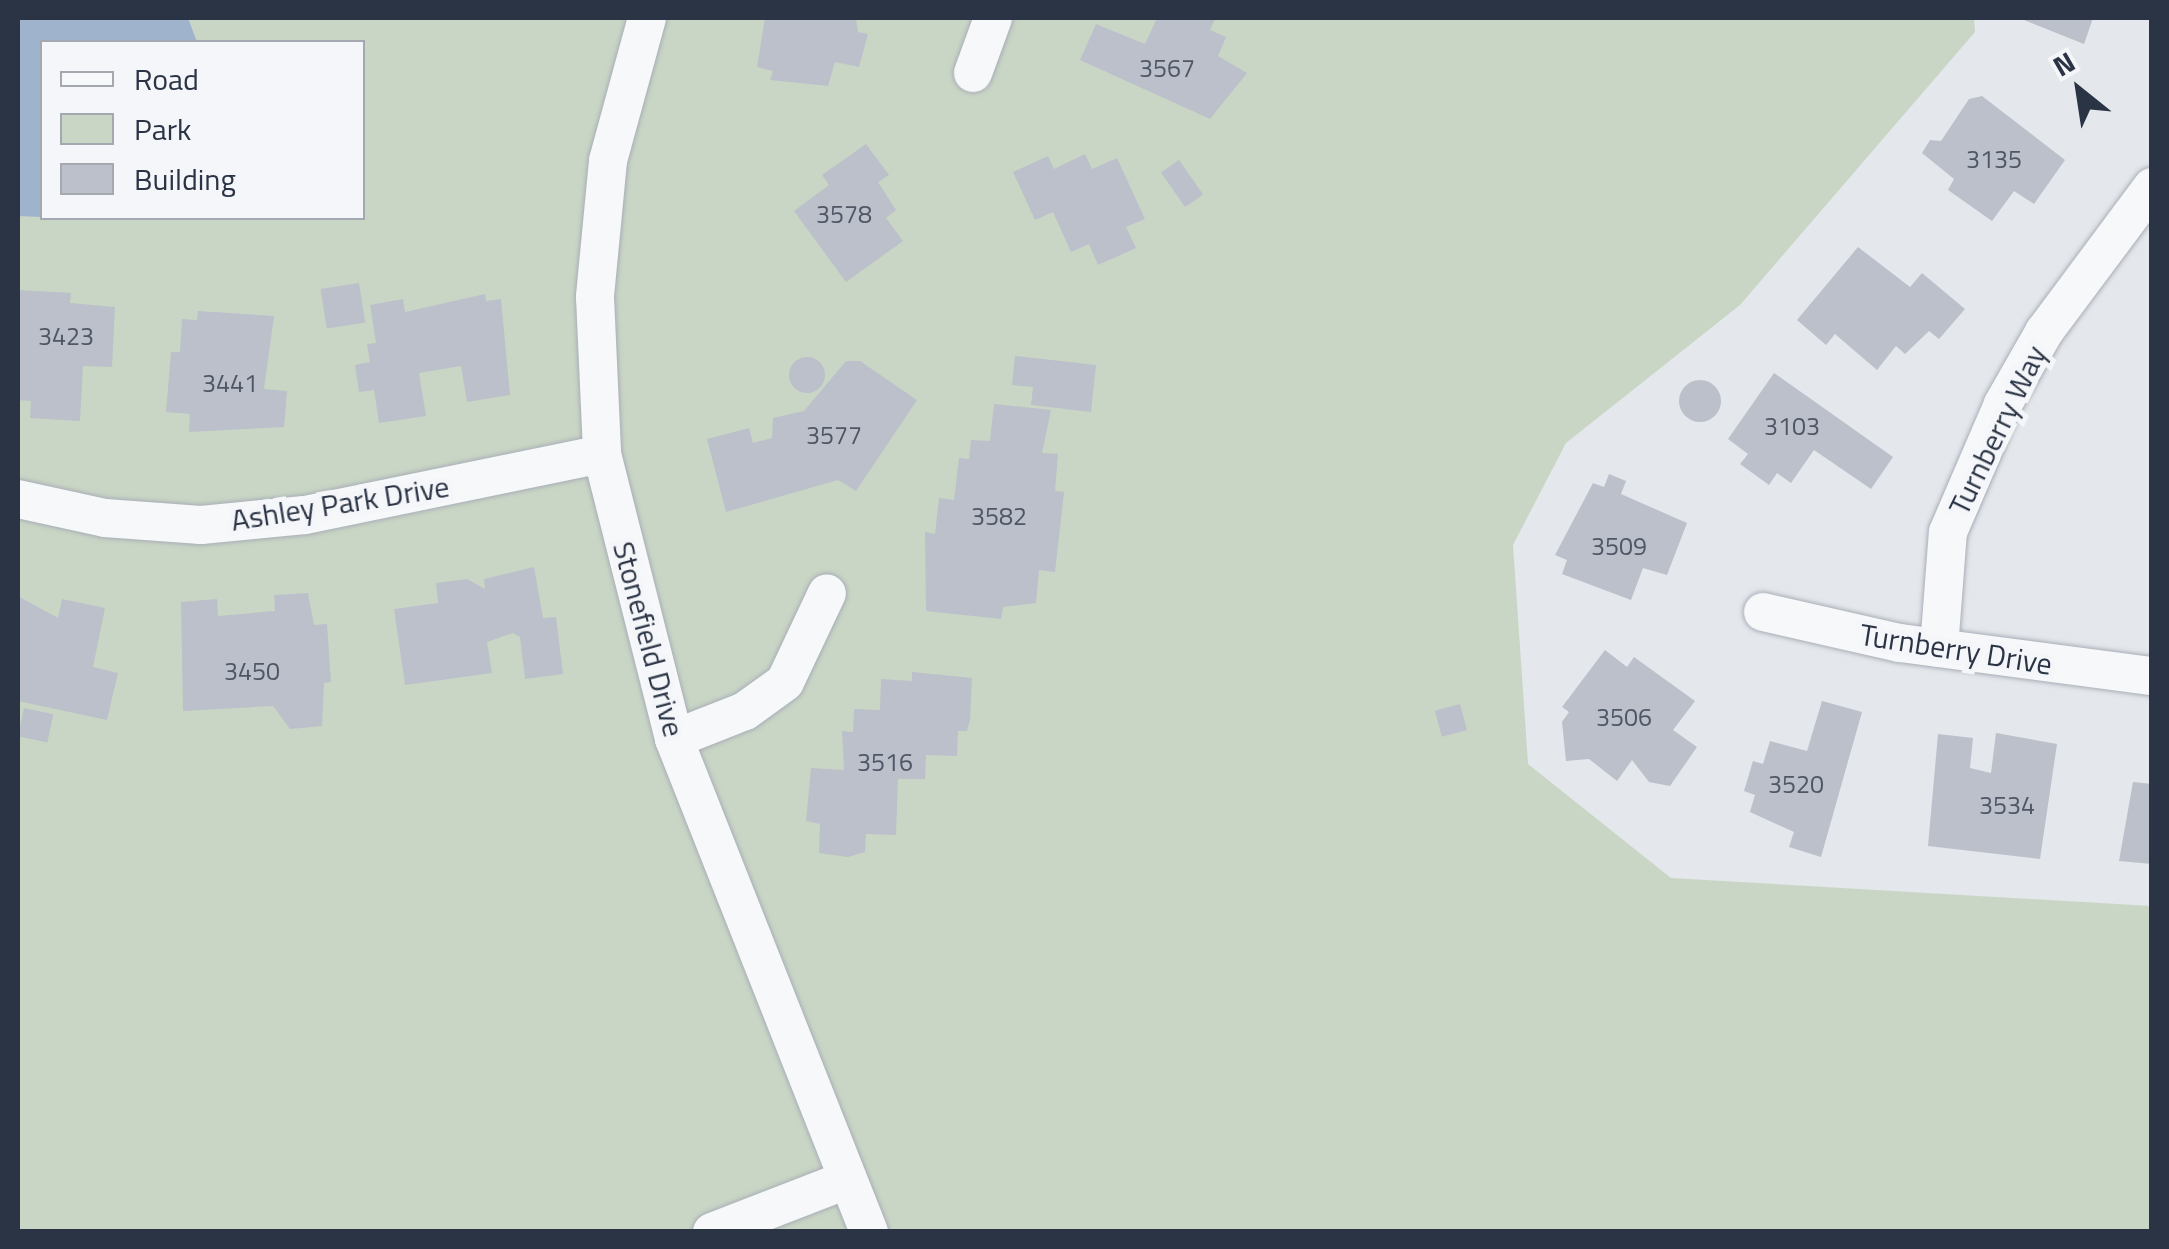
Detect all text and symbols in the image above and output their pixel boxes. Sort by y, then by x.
legend [40,40,365,220]
north arrow [2029,40,2129,140]
text: N [2045,40,2083,87]
house number: 3567 [1139,53,1195,83]
text: Road [134,56,199,102]
text: Park [134,106,191,152]
house number: 3135 [1966,144,2022,174]
text: Building [134,156,236,202]
house number: 3578 [816,199,872,229]
house number: 3423 [38,321,94,351]
street label: Turnberry Way [1941,339,2053,521]
house number: 3441 [202,368,258,398]
house number: 3103 [1764,411,1820,441]
house number: 3577 [806,420,862,450]
street label: Ashley Park Drive [228,468,452,538]
house number: 3582 [971,501,1027,531]
house number: 3509 [1591,531,1647,561]
street label: Stonefield Drive [606,538,692,740]
street label: Turnberry Drive [1857,616,2055,682]
house number: 3450 [224,656,280,686]
house number: 3506 [1596,702,1652,732]
house number: 3516 [857,747,913,777]
house number: 3520 [1768,769,1824,799]
house number: 3534 [1979,790,2035,820]

